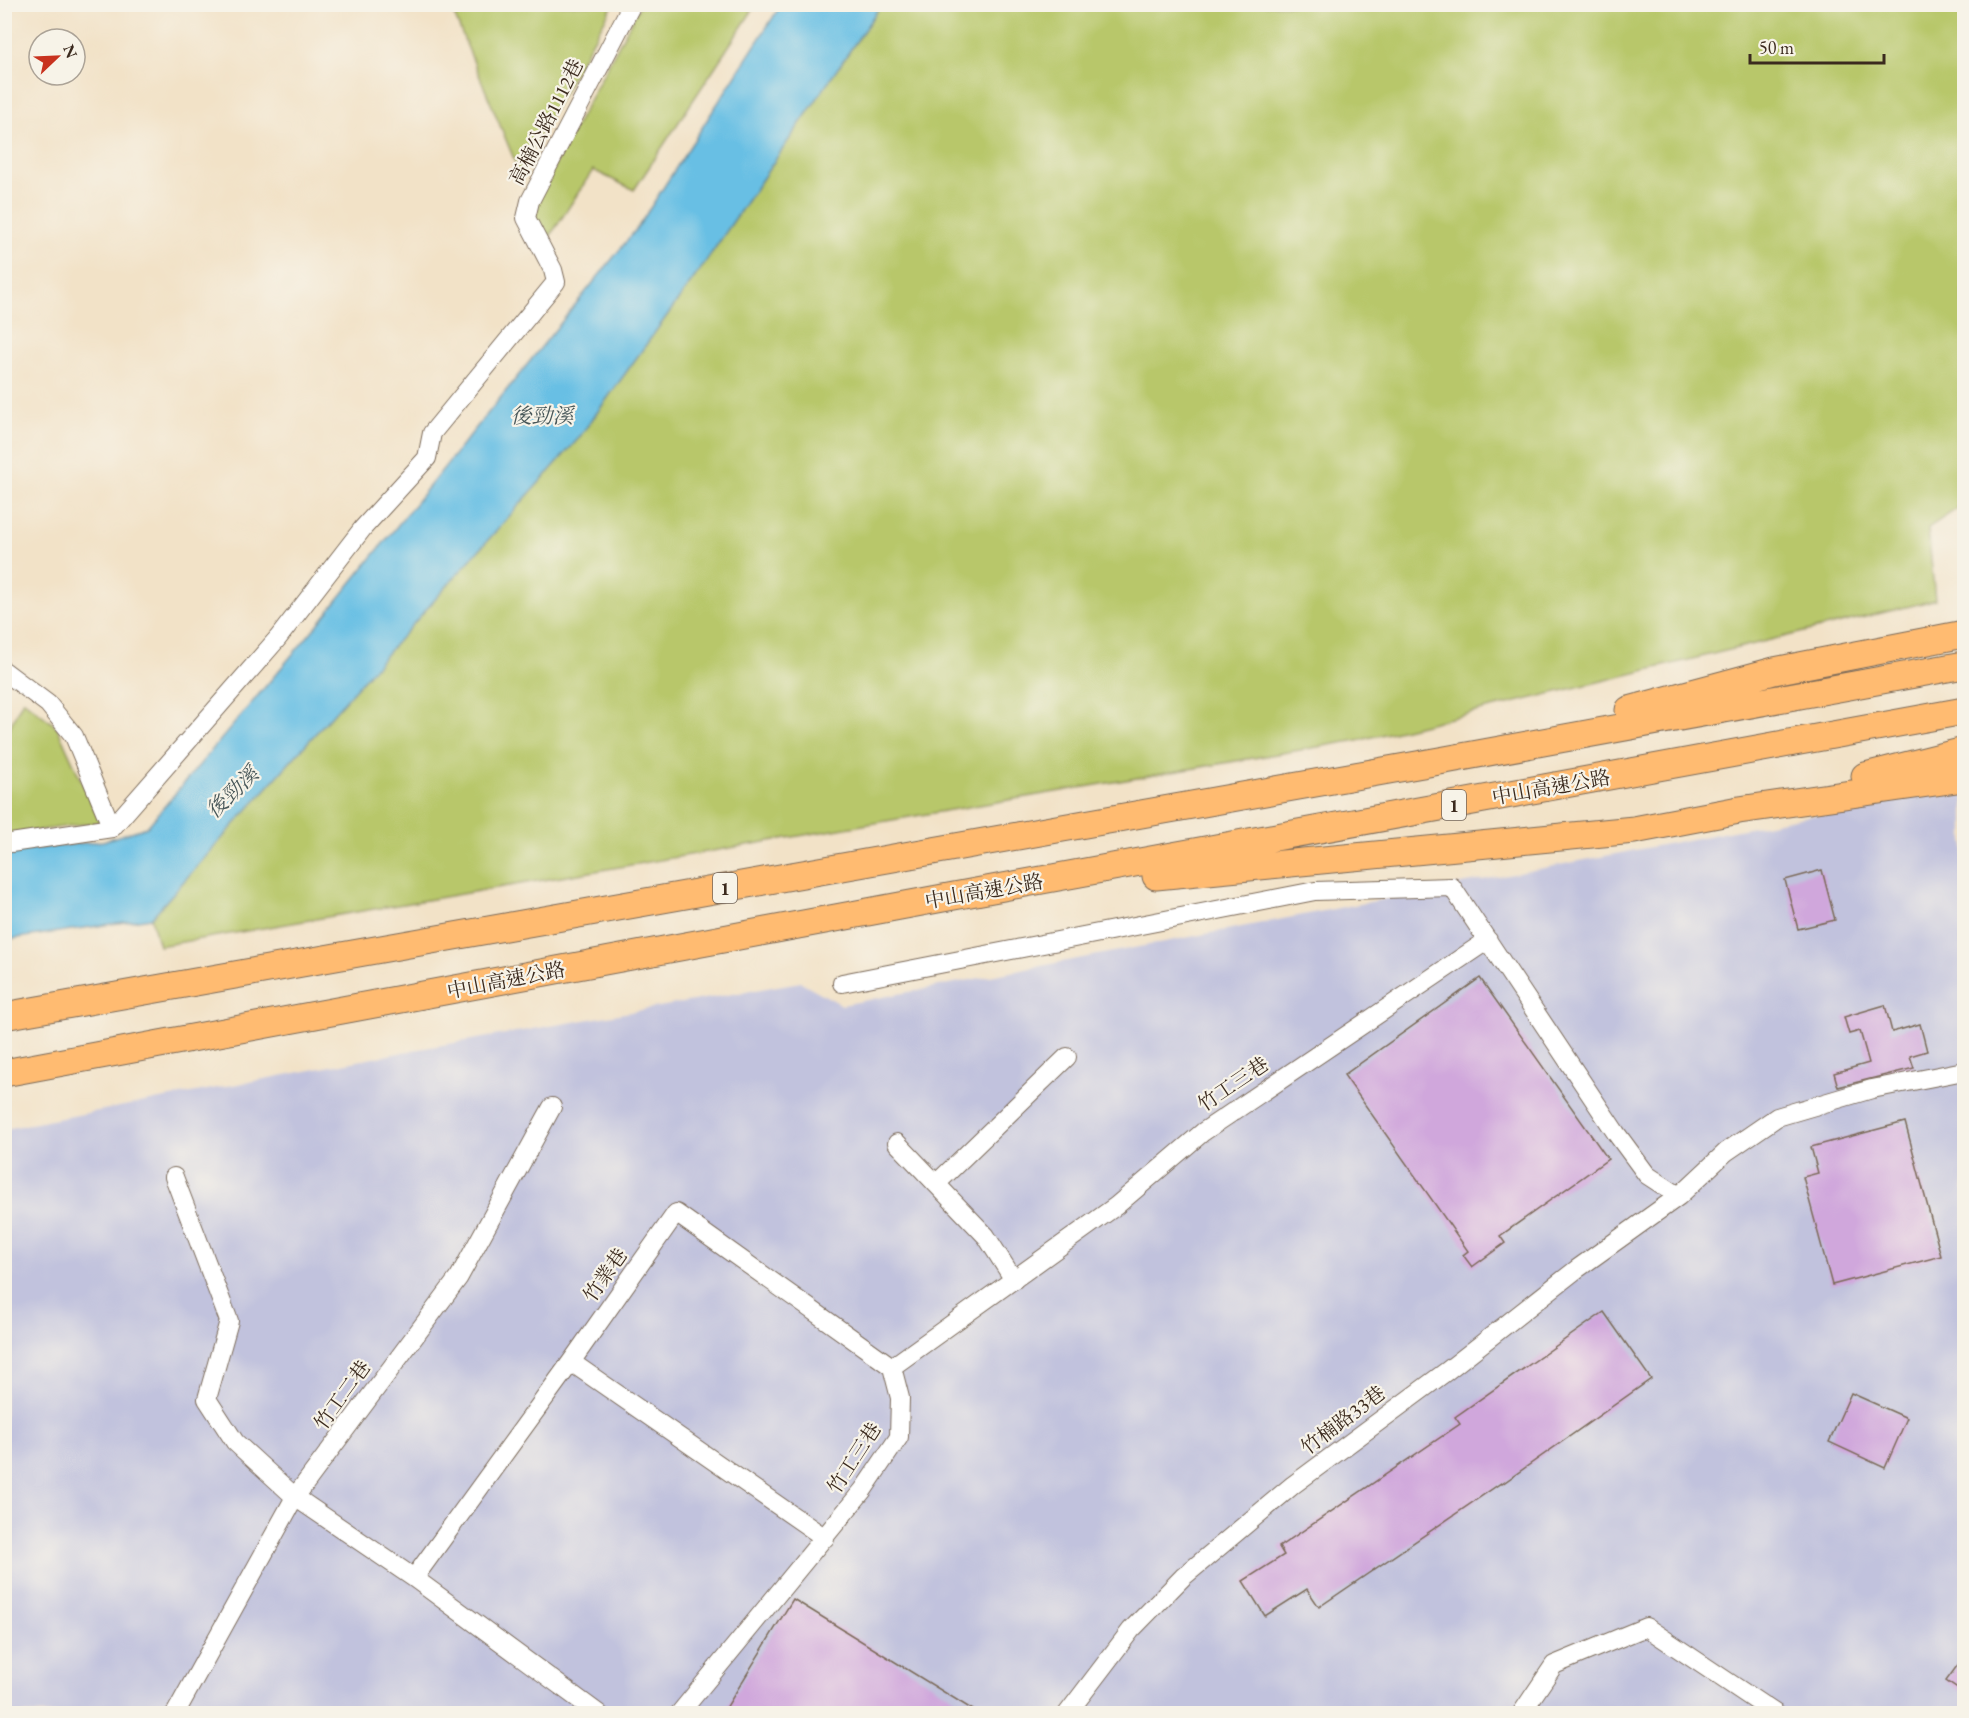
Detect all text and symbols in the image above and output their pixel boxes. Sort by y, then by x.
north arrow [27,27,87,87]
scale bar [1750,27,1884,65]
text: 50 m [1759,36,1794,59]
text: N [58,41,83,61]
street label: 高楠公路1112巷 [503,54,589,190]
water label: 後勁溪 [511,402,575,429]
water label: 後勁溪 [200,759,265,824]
street label: 中山高速公路 [1490,764,1612,810]
road number: 1 [1442,790,1466,820]
street label: 中山高速公路 [923,868,1045,914]
road number: 1 [713,873,737,903]
street label: 中山高速公路 [445,956,567,1004]
street label: 竹工三巷 [1193,1051,1273,1117]
street label: 竹業巷 [577,1243,633,1307]
street label: 竹工二巷 [308,1355,376,1435]
street label: 竹楠路33巷 [1296,1380,1390,1460]
street label: 竹工三巷 [821,1417,887,1499]

